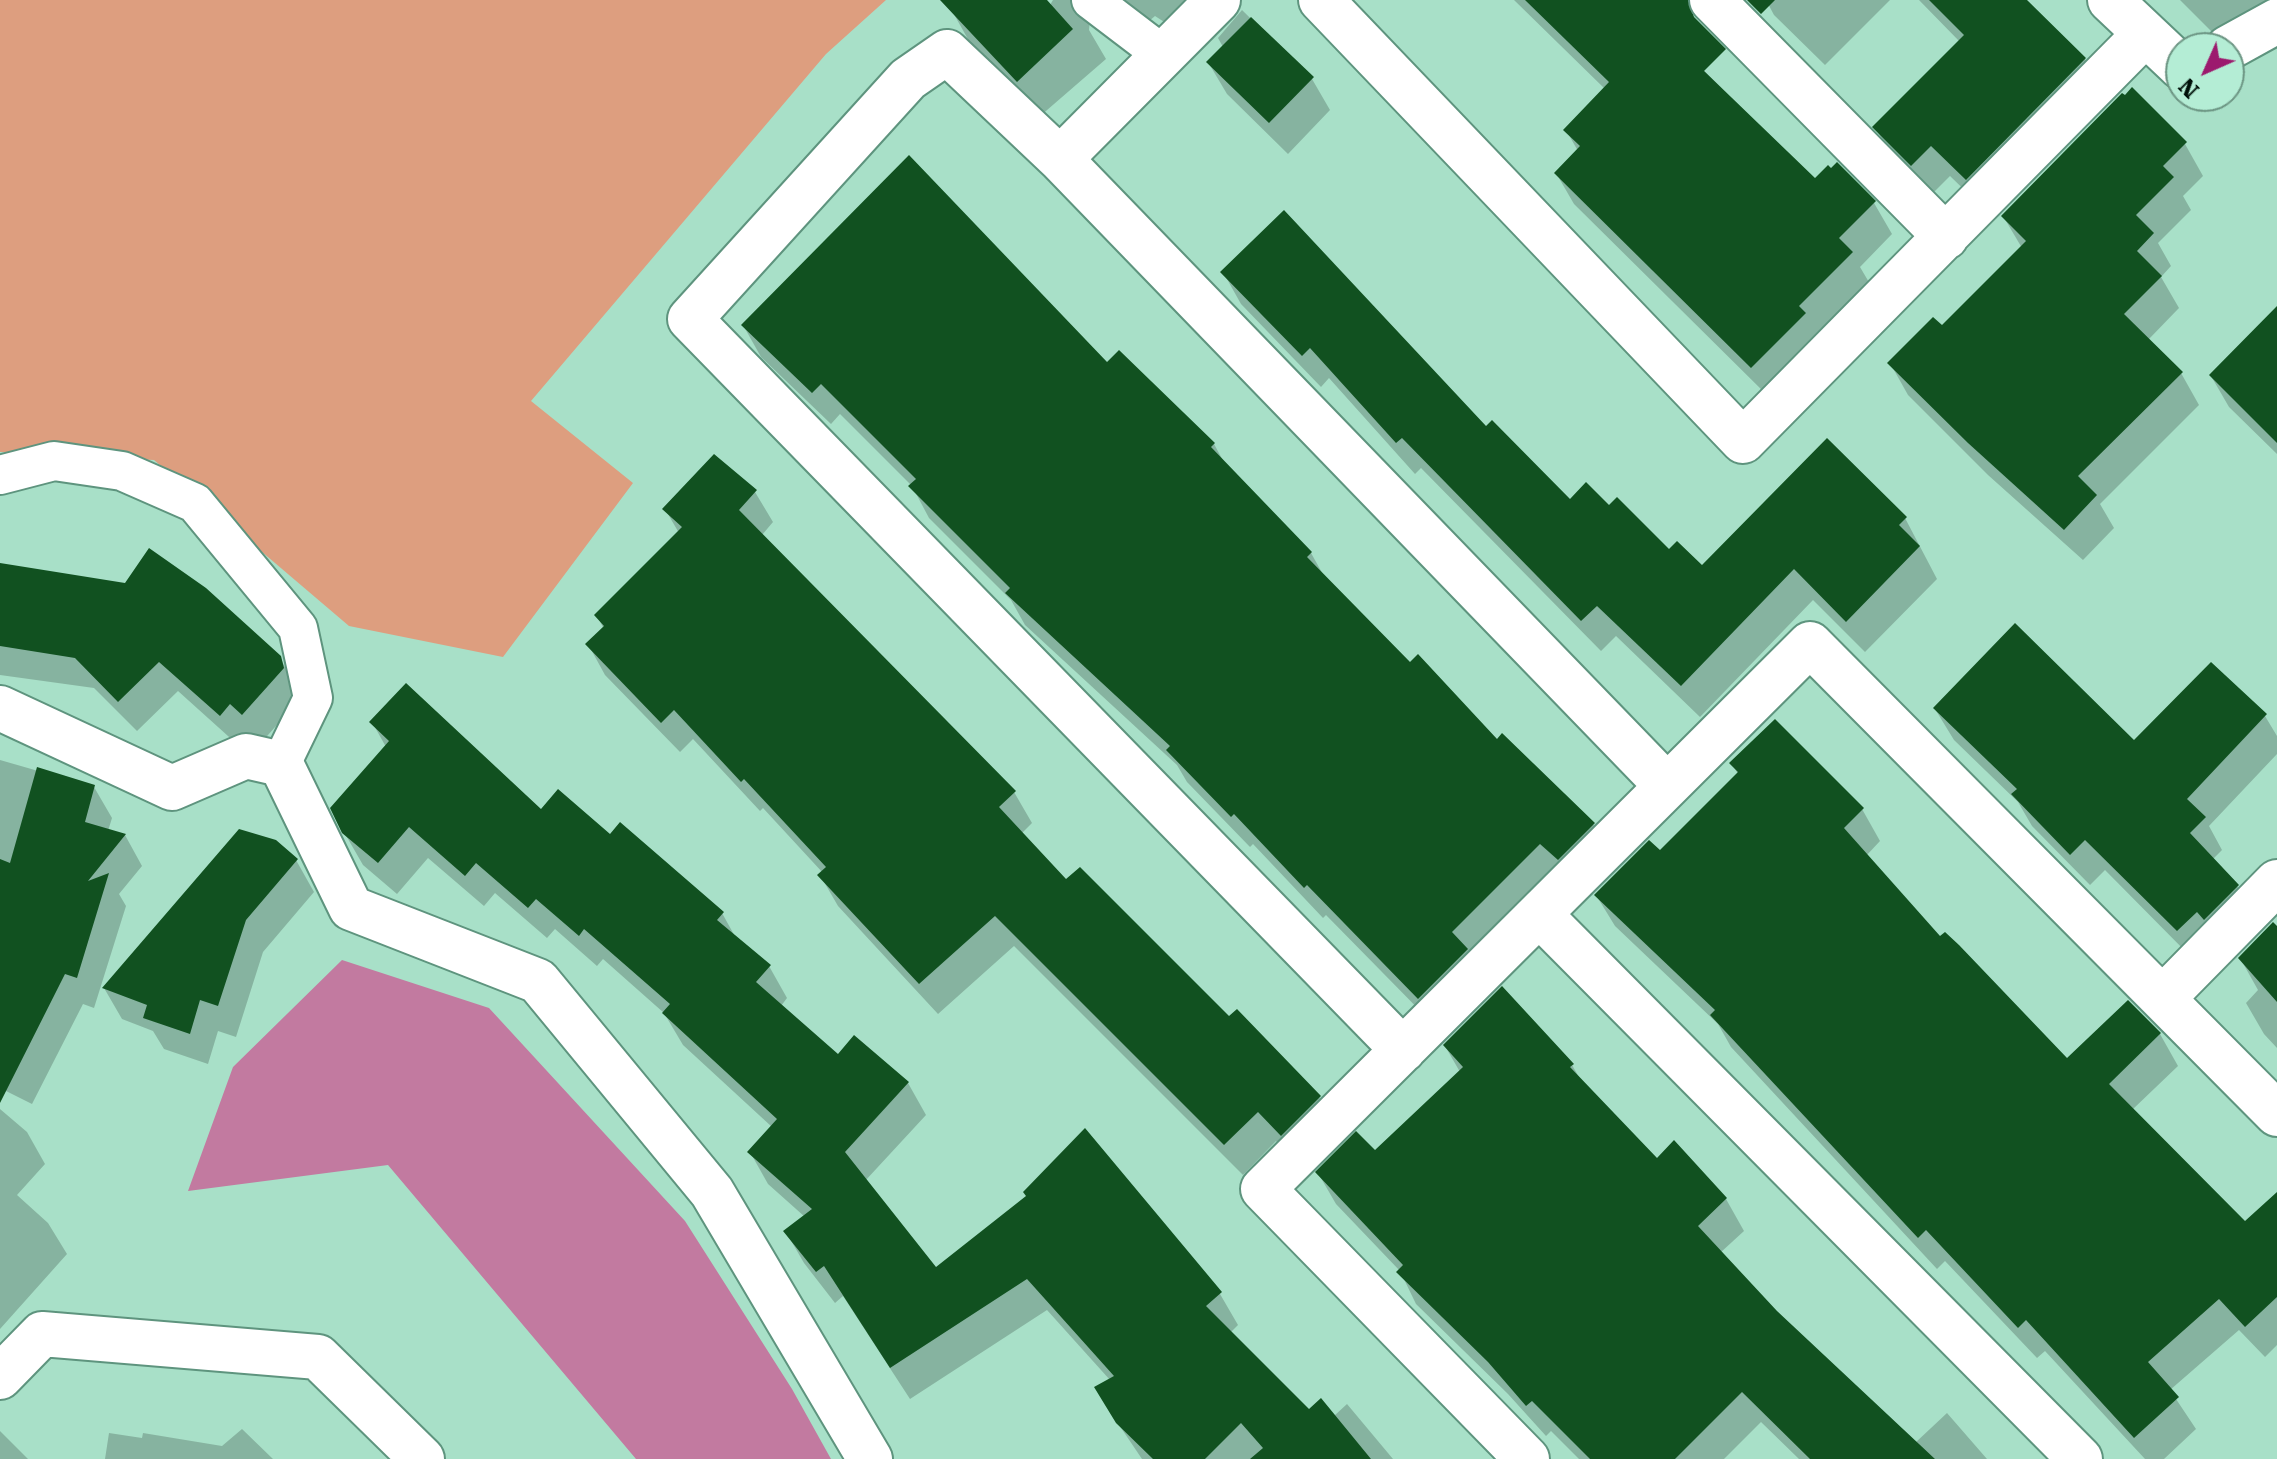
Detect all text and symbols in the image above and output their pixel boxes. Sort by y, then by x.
north arrow [2165,32,2245,112]
text: N [2174,73,2204,103]

